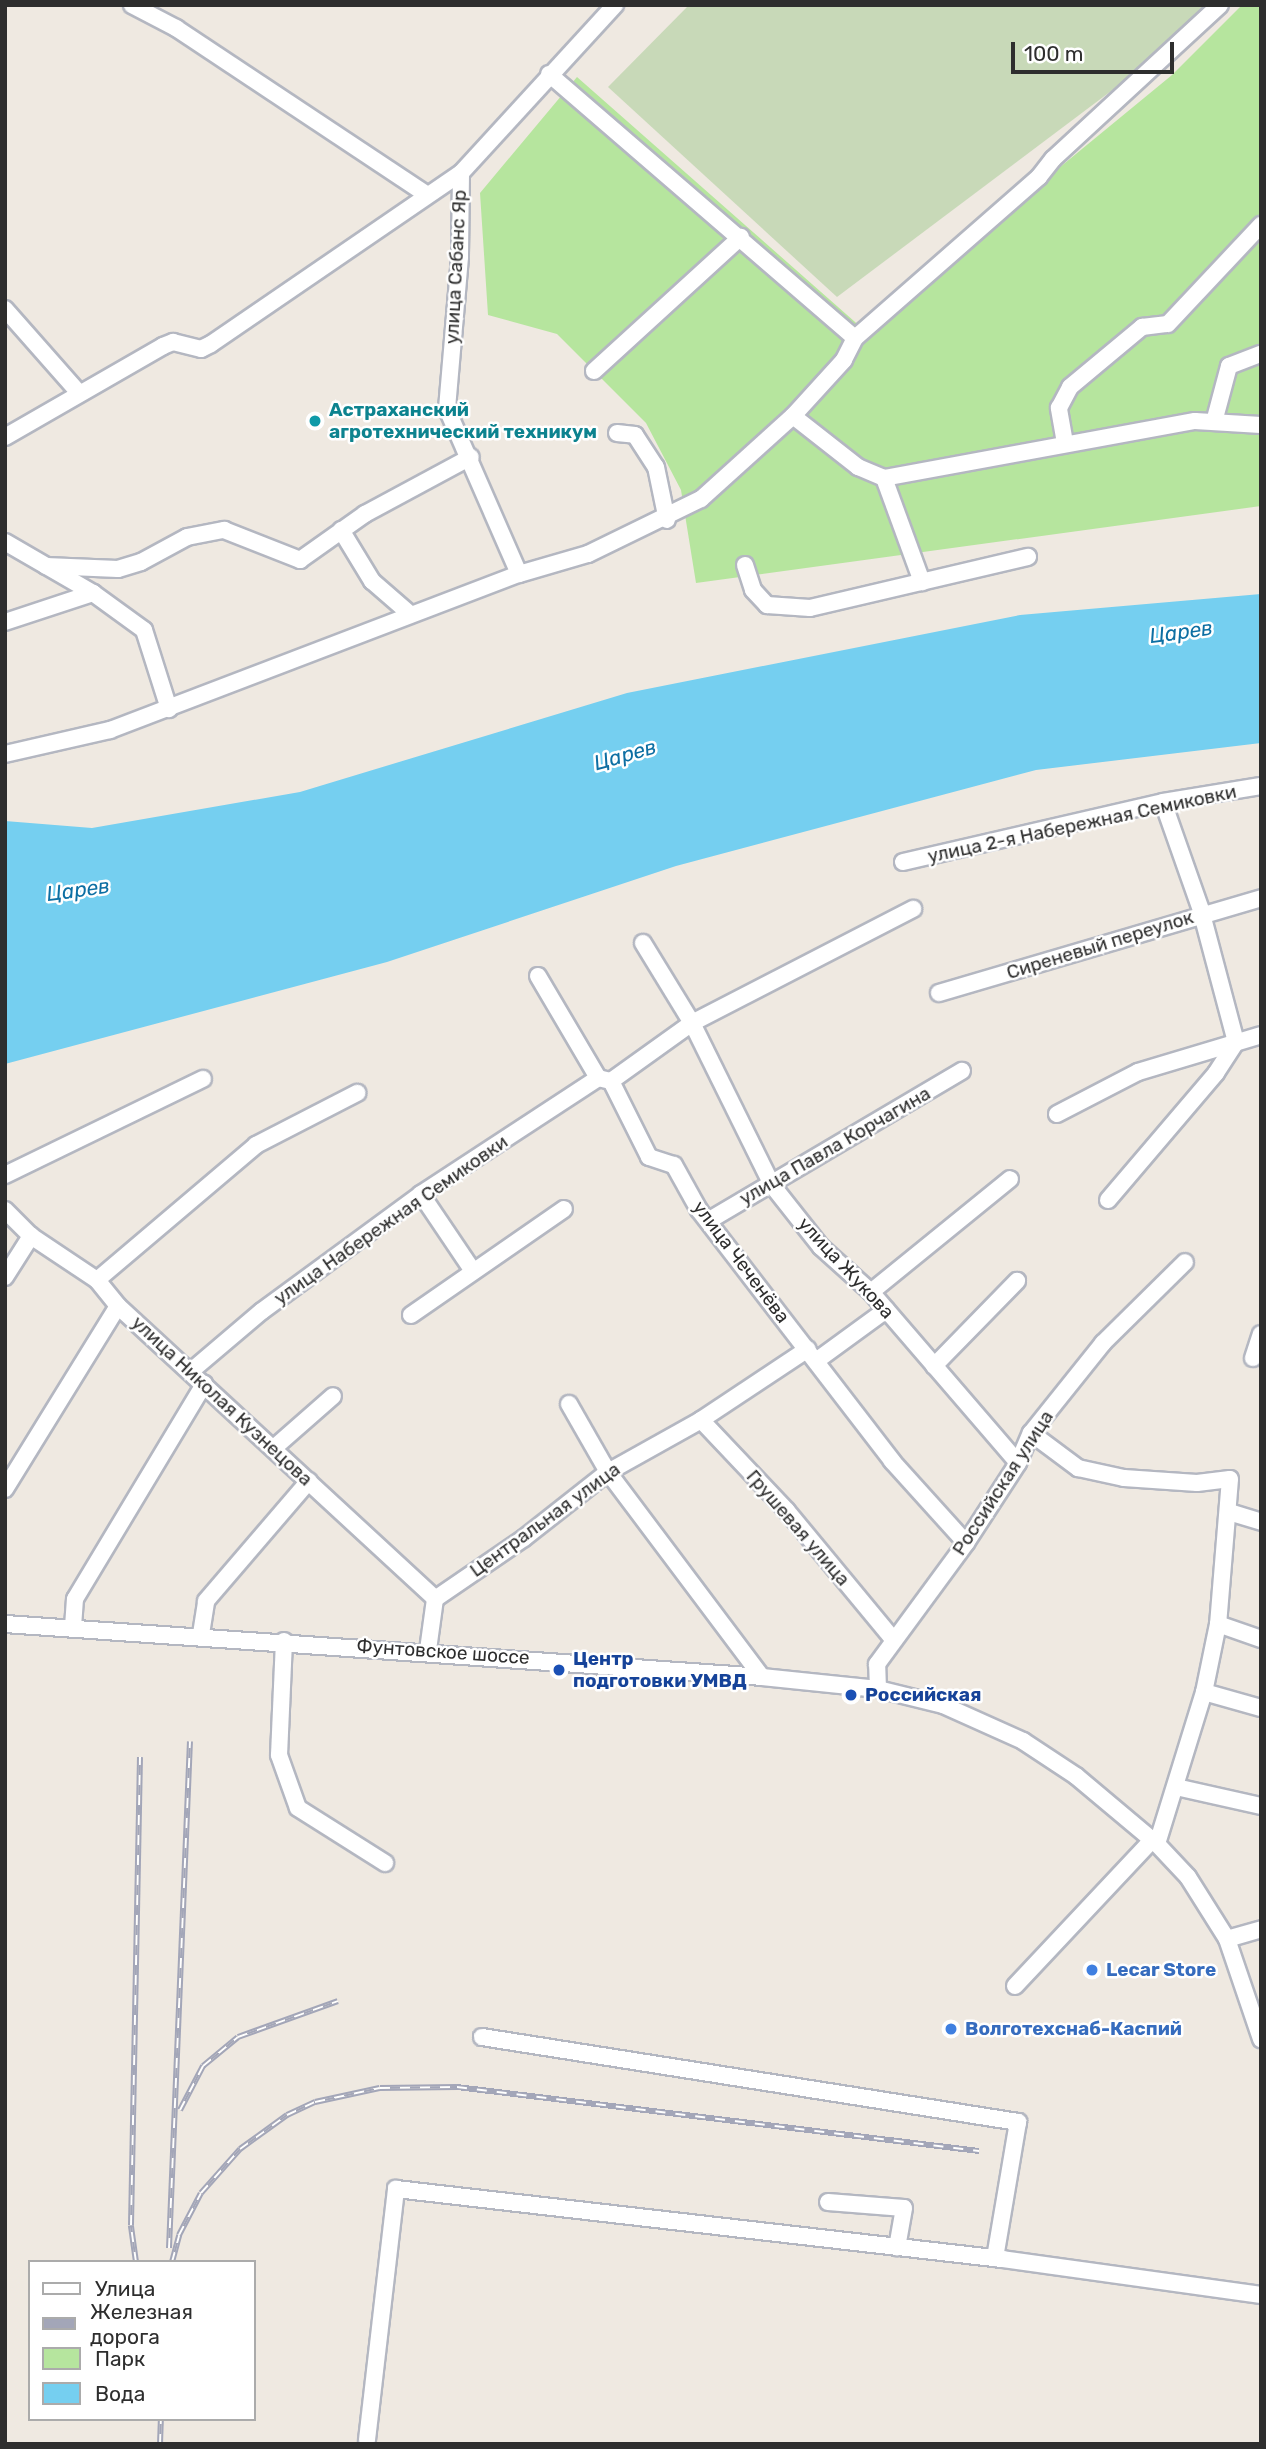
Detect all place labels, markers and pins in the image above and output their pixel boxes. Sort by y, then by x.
place label: Астраханский агротехнический техникум [329,399,597,443]
marker: Астраханский агротехнический техникум [307,413,323,429]
place label: Центр подготовки УМВД [573,1648,747,1692]
marker: Центр подготовки УМВД [551,1662,567,1678]
place label: Российская [865,1684,982,1706]
marker: Российская [843,1687,859,1703]
place label: Lecar Store [1106,1959,1217,1981]
marker: Lecar Store [1084,1962,1100,1978]
place label: Волготехснаб-Каспий [965,2018,1182,2040]
marker: Волготехснаб-Каспий [943,2021,959,2037]

